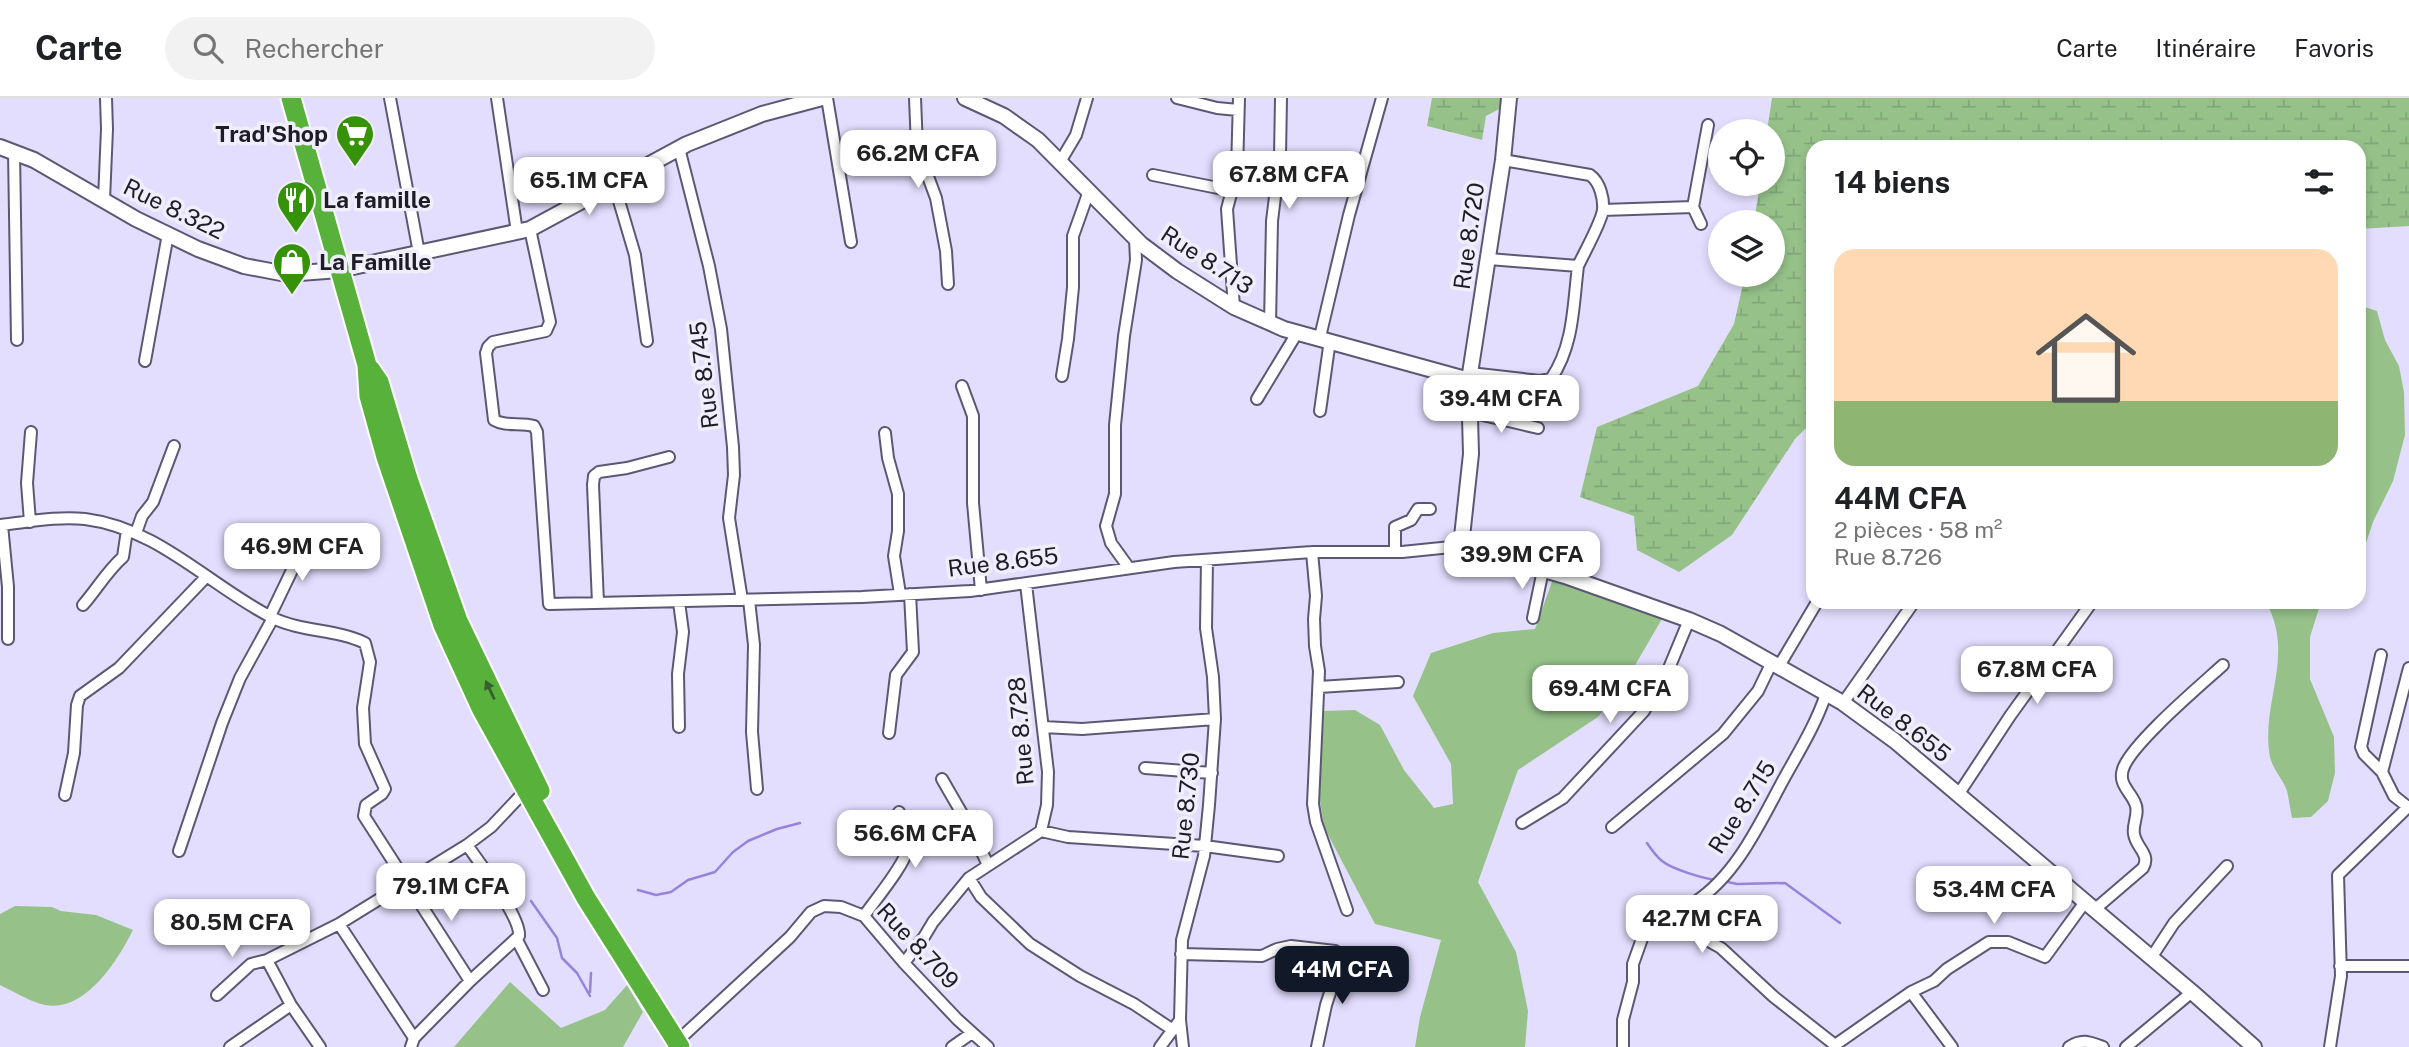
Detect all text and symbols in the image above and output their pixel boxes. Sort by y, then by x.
search box [165,17,655,80]
text: Carte [35,29,123,67]
icon: search [189,29,227,67]
text: Rechercher [245,33,384,64]
text: Carte [2056,34,2118,62]
text: Itinéraire [2156,34,2256,62]
text: Favoris [2294,34,2374,62]
supermarket icon: Trad'Shop [334,113,376,168]
map controls [1708,119,1785,287]
button: locate [1708,119,1785,196]
place label: Trad'Shop [215,120,328,147]
pin: 66.2M CFA [838,130,998,190]
text: 66.2M CFA [856,139,980,166]
pin: 67.8M CFA [1209,152,1369,211]
pin: 65.1M CFA [509,158,669,217]
text: 67.8M CFA [1229,160,1349,187]
icon: filters [2300,163,2338,201]
text: 14 biens [1834,164,1950,200]
text: 65.1M CFA [530,166,648,193]
street label: Rue 8.322 [119,172,229,245]
restaurant icon: La famille [275,179,317,234]
street label: Rue 8.720 [1448,181,1489,291]
place label: La famille [323,186,431,213]
button: layers [1708,210,1785,287]
street label: Rue 8.713 [1156,220,1258,299]
shop icon: La Famille [271,241,313,296]
place label: La Famille [319,248,431,275]
icon: home [2023,295,2149,421]
street label: Rue 8.745 [684,320,724,430]
pin: 39.4M CFA [1421,376,1581,435]
text: 39.4M CFA [1439,384,1563,411]
text: 44M CFA [1834,480,1967,516]
text: 2 pièces · 58 m² [1834,516,2003,543]
pin: 46.9M CFA [222,524,382,583]
text: 46.9M CFA [240,532,364,559]
pin: 39.9M CFA [1442,532,1602,591]
text: 39.9M CFA [1460,540,1584,567]
street label: Rue 8.655 [946,541,1060,582]
text: Rue 8.726 [1834,543,1942,570]
pin: 67.8M CFA [1957,646,2117,706]
text: 67.8M CFA [1977,655,2097,682]
pin: 69.4M CFA [1530,666,1690,725]
text: 69.4M CFA [1548,674,1672,701]
street label: Rue 8.728 [1002,676,1039,786]
street label: Rue 8.655 [1852,678,1956,767]
one-way arrow [484,680,496,700]
street label: Rue 8.730 [1166,751,1205,861]
street label: Rue 8.715 [1702,755,1781,858]
pin: 56.6M CFA [835,810,995,870]
text: 56.6M CFA [853,819,977,846]
pin: 79.1M CFA [371,864,531,923]
pin: 53.4M CFA [1914,866,2074,926]
text: 79.1M CFA [392,872,510,899]
text: 53.4M CFA [1932,875,2056,902]
pin: 42.7M CFA [1622,896,1782,955]
street label: Rue 8.709 [872,897,965,994]
pin: 80.5M CFA [152,900,312,959]
text: 42.7M CFA [1642,904,1762,931]
text: 80.5M CFA [170,908,294,935]
pin: 44M CFA [1277,946,1407,1006]
text: 44M CFA [1291,955,1393,982]

